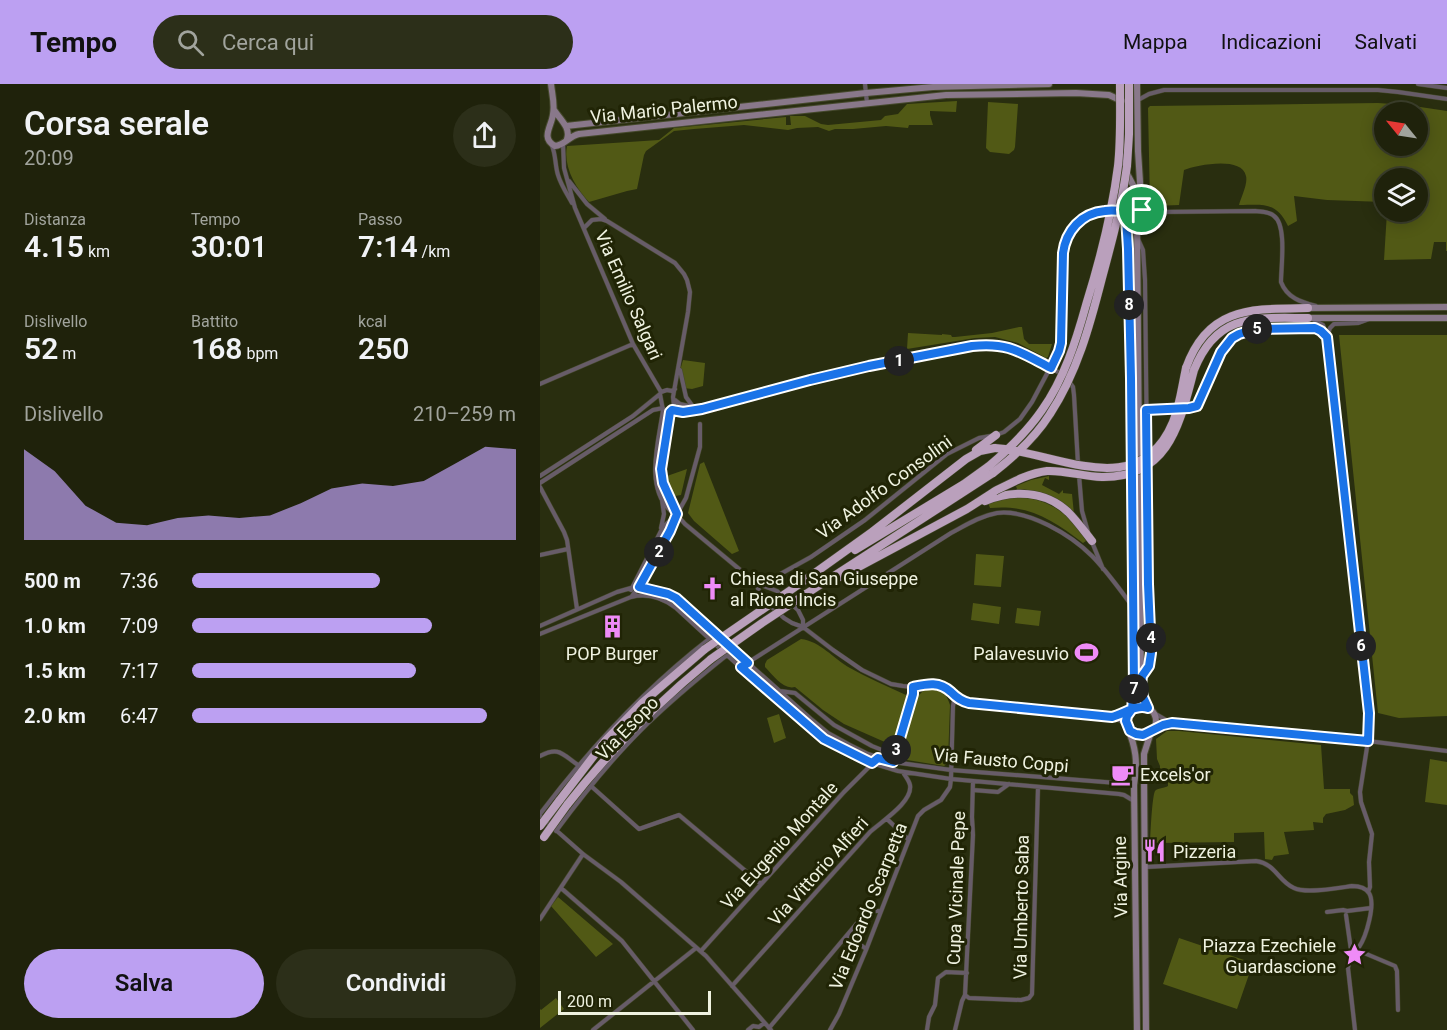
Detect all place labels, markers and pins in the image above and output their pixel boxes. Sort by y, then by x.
pin [1116,184,1167,235]
pin: 8 [1114,290,1144,320]
pin: 5 [1242,314,1272,344]
pin: 1 [884,346,914,376]
pin: 2 [644,537,674,567]
place label: Chiesa di San Giuseppe al Rione Incis [730,568,918,610]
church icon: Chiesa di San Giuseppe al Rione Incis [699,575,725,601]
building icon: POP Burger [599,614,625,640]
pin: 4 [1136,623,1166,653]
pin: 6 [1346,631,1376,661]
sports icon: Palavesuvio [1074,640,1100,666]
place label: POP Burger [566,643,658,664]
place label: Palavesuvio [973,643,1069,664]
pin: 7 [1119,674,1149,704]
pin: 3 [881,735,911,765]
cafe icon: Excels'or [1109,761,1135,787]
place label: Excels'or [1140,764,1211,785]
restaurant icon: Pizzeria [1142,838,1168,864]
place label: Pizzeria [1173,841,1236,862]
place label: Piazza Ezechiele Guardascione [1203,935,1336,977]
place icon: Piazza Ezechiele Guardascione [1341,942,1367,968]

